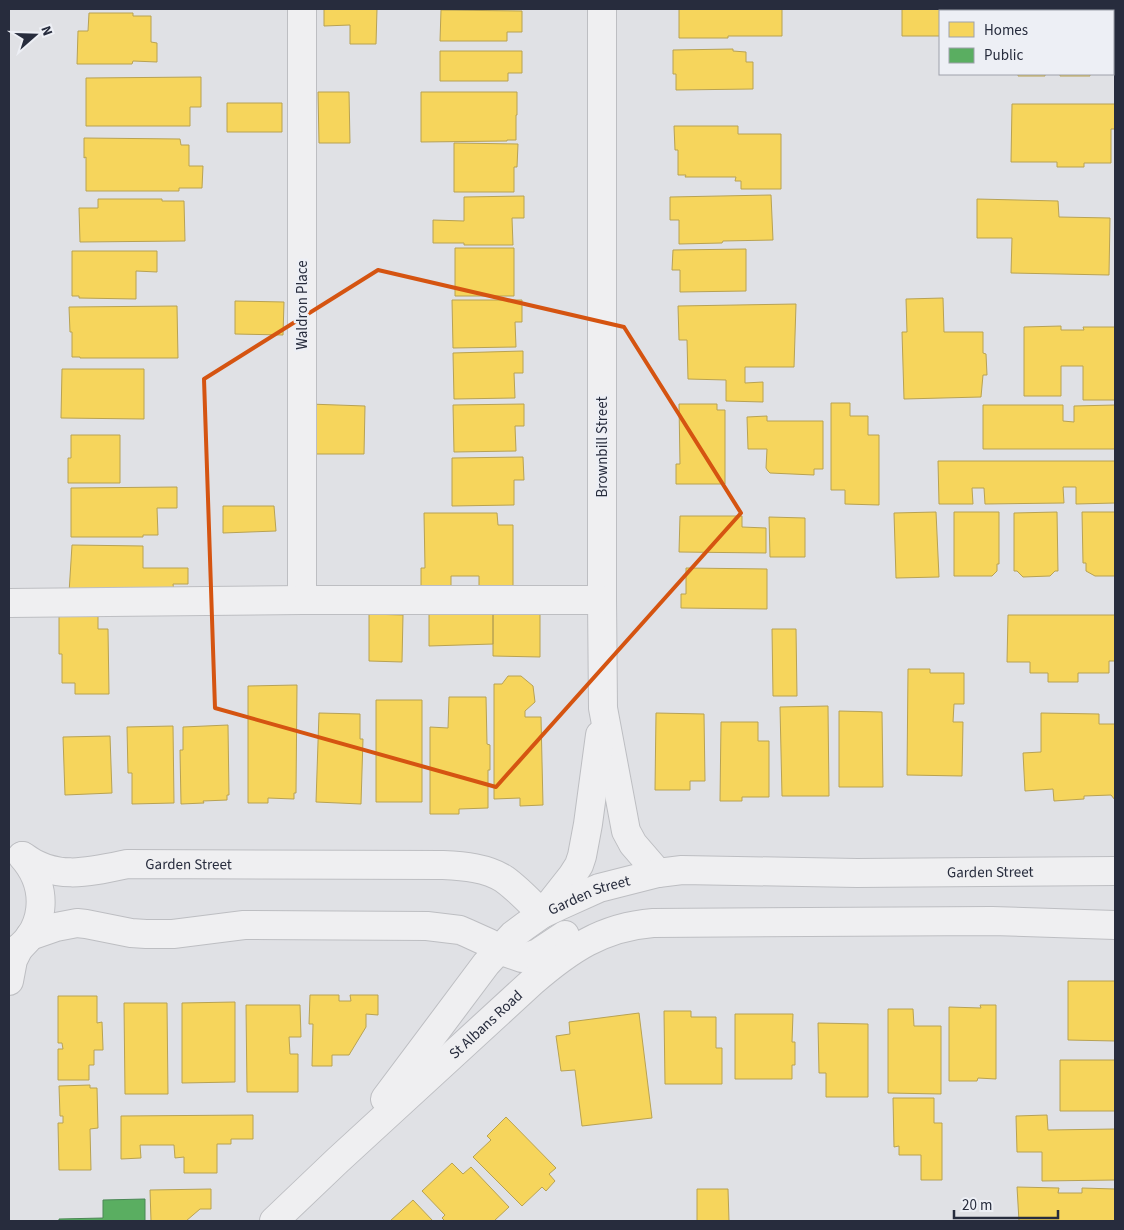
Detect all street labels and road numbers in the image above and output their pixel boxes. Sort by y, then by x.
street label: Waldron Place [292,260,313,350]
street label: Brownbill Street [592,396,613,498]
street label: Garden Street [145,854,232,875]
street label: Garden Street [947,861,1034,883]
street label: Garden Street [544,870,632,920]
street label: St Albans Road [444,985,527,1064]

